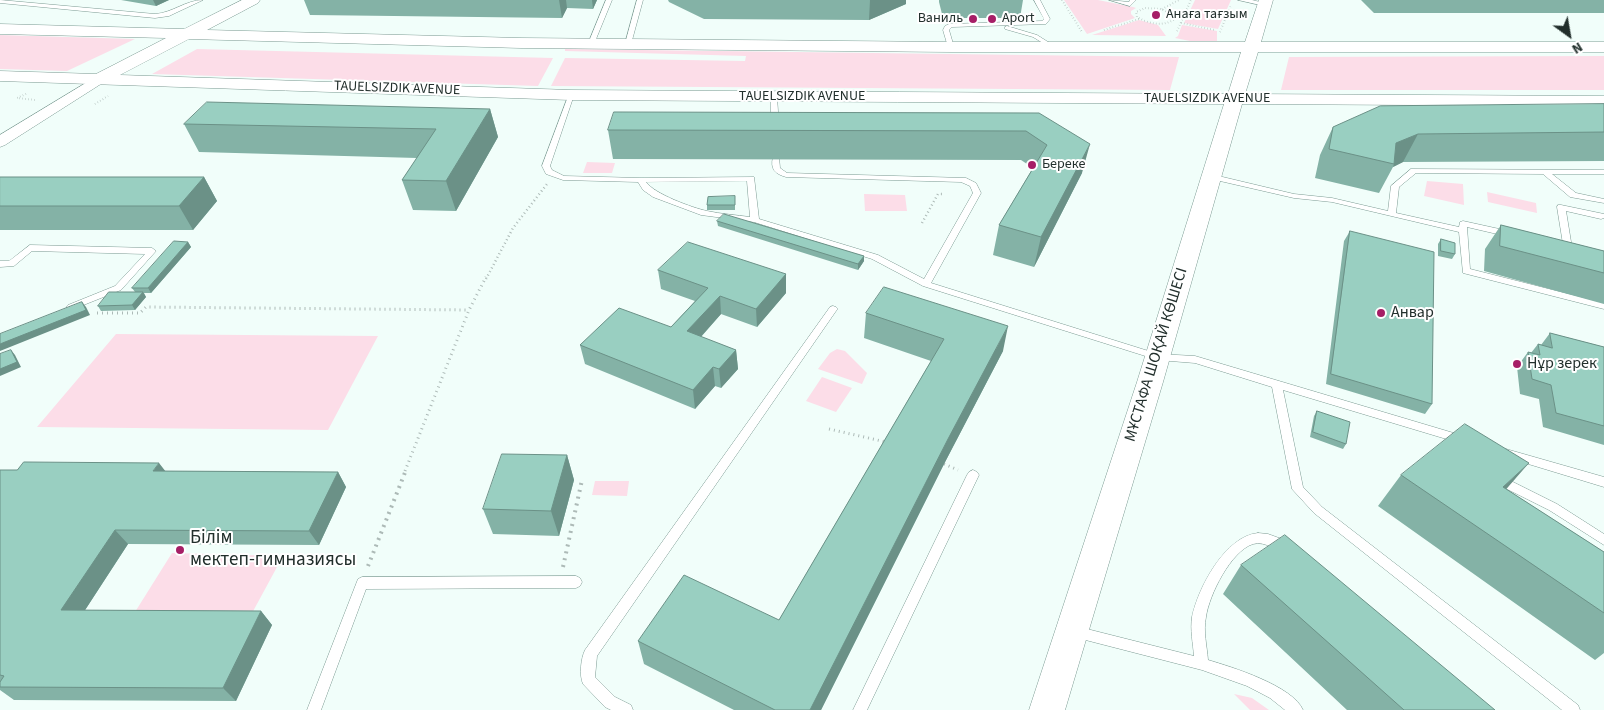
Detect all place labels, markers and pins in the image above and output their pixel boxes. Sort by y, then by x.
place label: Анаға тағзым [1166,7,1248,23]
marker: Анаға тағзым [1150,9,1162,21]
place label: Ваниль [918,11,963,27]
place label: Aport [1002,11,1035,27]
marker: Ваниль [967,13,979,25]
marker: Aport [986,13,998,25]
place label: Береке [1042,157,1085,173]
marker: Береке [1026,159,1038,171]
place label: Анвар [1391,303,1434,323]
marker: Анвар [1375,307,1387,319]
place label: Нұр зерек [1527,354,1597,374]
marker: Нұр зерек [1511,358,1523,370]
place label: Білім мектеп-гимназиясы [190,528,356,572]
marker: Білім мектеп-гимназиясы [174,544,186,556]

